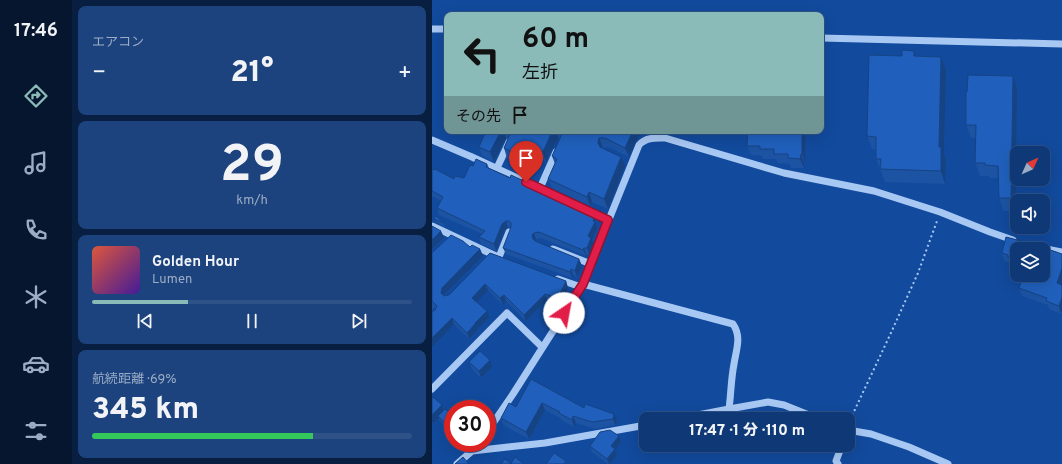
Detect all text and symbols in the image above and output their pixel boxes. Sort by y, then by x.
text: 17:46 [14,20,58,43]
text: 60 m [522,22,589,58]
icon: left [456,28,508,80]
text: エアコン [92,35,144,51]
text: 21° [230,55,274,92]
text: − [92,60,106,87]
text: + [398,60,412,87]
text: 左折 [522,62,558,85]
icon: directions [22,82,50,110]
icon: arrive [509,104,531,126]
text: その先 [456,108,501,127]
text: 29 [220,134,284,200]
pin [509,141,543,182]
north arrow [1010,146,1050,186]
map controls [1010,146,1050,282]
icon: arrive [515,147,537,169]
icon: music [22,149,50,177]
text: km/h [236,193,268,209]
button: sound [1010,194,1050,234]
icon: phone [22,216,50,244]
button: layers [1010,242,1050,282]
text: Golden Hour [152,253,239,272]
text: Lumen [152,272,192,288]
icon: climate [22,283,50,311]
position arrow [543,292,585,334]
icon: previous [134,310,156,332]
icon: pause [241,310,263,332]
icon: next [348,310,370,332]
icon: car [22,350,50,378]
text: 航続距離 · 69% [92,372,177,388]
text: 345 km [92,392,199,429]
speed limit sign: 30 [444,400,496,452]
icon: filters [22,417,50,445]
text: 17:47 · 1 分 · 110 m [689,422,805,441]

